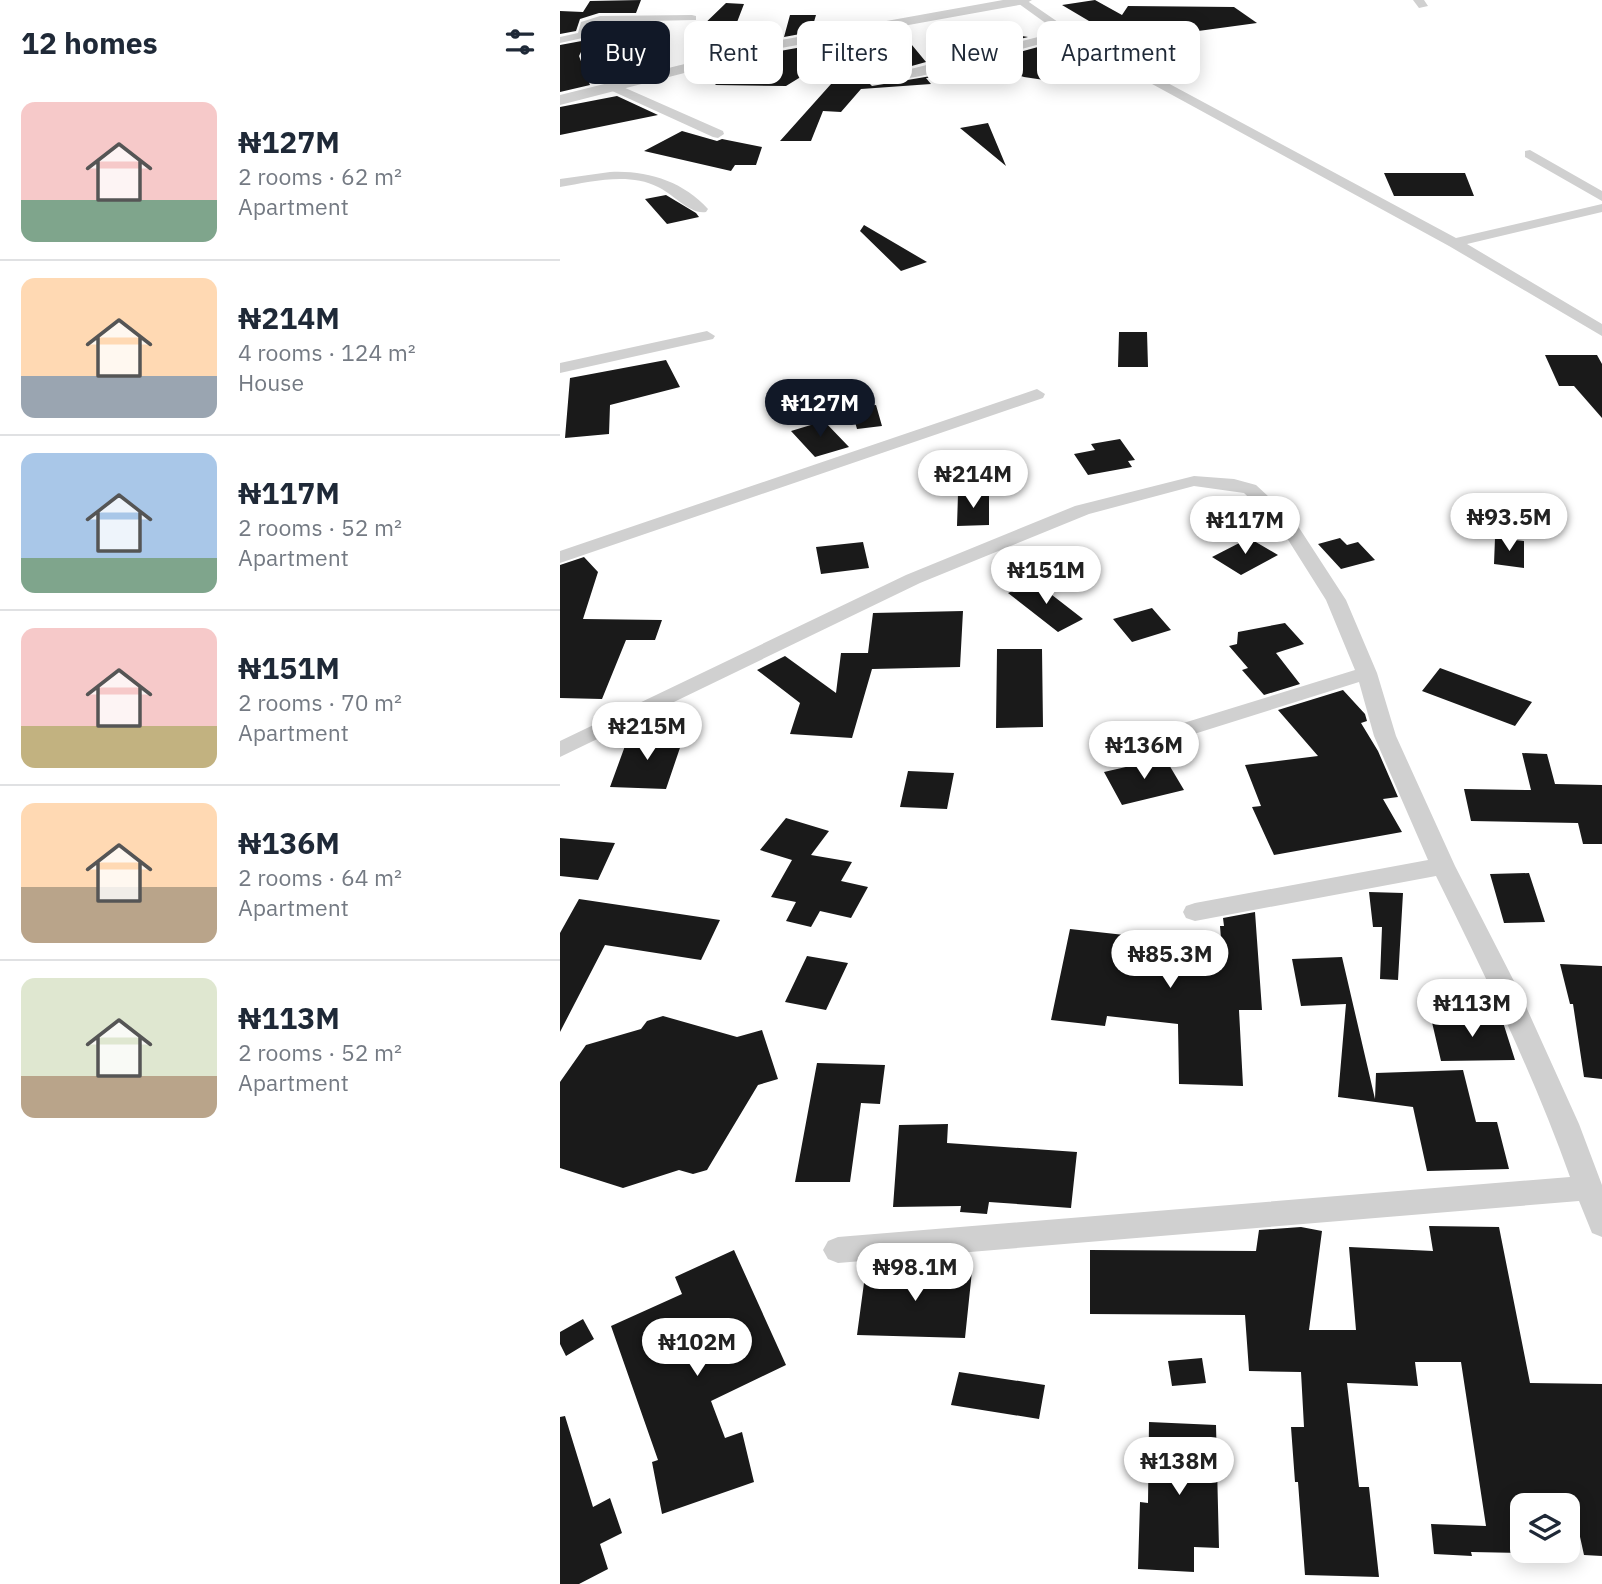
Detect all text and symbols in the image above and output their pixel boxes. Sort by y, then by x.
chip: Buy [581,21,670,84]
chip: Rent [684,21,783,84]
chip: Filters [797,21,912,84]
chip: New [926,21,1023,84]
chip: Apartment [1037,21,1200,84]
text: 12 homes [21,23,158,62]
icon: filters [501,23,539,61]
text: ₦127M [238,122,340,161]
icon: home [77,130,161,214]
text: 2 rooms · 62 m² [238,161,402,191]
text: Apartment [238,191,349,221]
text: ₦214M [238,298,340,337]
icon: home [77,306,161,390]
text: 4 rooms · 124 m² [238,337,416,367]
text: House [238,367,304,397]
pin: ₦127M [771,380,869,439]
text: ₦127M [781,387,859,417]
pin: ₦214M [924,450,1022,510]
text: ₦214M [934,458,1012,488]
text: ₦117M [238,473,340,512]
icon: home [77,481,161,565]
pin: ₦93.5M [1452,494,1566,553]
pin: ₦117M [1196,496,1294,556]
text: ₦93.5M [1466,501,1552,531]
text: ₦117M [1206,504,1284,534]
text: 2 rooms · 52 m² [238,512,402,542]
text: Apartment [238,542,349,572]
pin: ₦151M [997,546,1095,606]
text: ₦151M [1007,554,1085,584]
text: ₦151M [238,648,340,687]
icon: home [77,656,161,740]
text: 2 rooms · 70 m² [238,687,402,717]
pin: ₦215M [598,702,696,762]
text: ₦215M [608,710,686,740]
text: Apartment [238,717,349,747]
pin: ₦136M [1095,722,1193,781]
text: ₦136M [1105,729,1183,759]
text: ₦136M [238,823,340,862]
icon: home [77,831,161,915]
text: 2 rooms · 64 m² [238,862,402,892]
text: Apartment [238,892,349,922]
pin: ₦85.3M [1113,930,1227,990]
text: ₦85.3M [1127,938,1213,968]
pin: ₦113M [1423,979,1521,1039]
text: ₦113M [1433,987,1511,1017]
text: ₦113M [238,998,340,1037]
icon: home [77,1006,161,1090]
text: 2 rooms · 52 m² [238,1037,402,1067]
text: Apartment [238,1067,349,1097]
pin: ₦98.1M [858,1244,972,1303]
text: ₦98.1M [872,1251,958,1281]
pin: ₦102M [648,1318,746,1378]
text: ₦102M [658,1326,736,1356]
pin: ₦138M [1130,1438,1228,1497]
text: ₦138M [1140,1445,1218,1475]
map controls [1510,1493,1580,1563]
button: layers [1510,1493,1580,1563]

